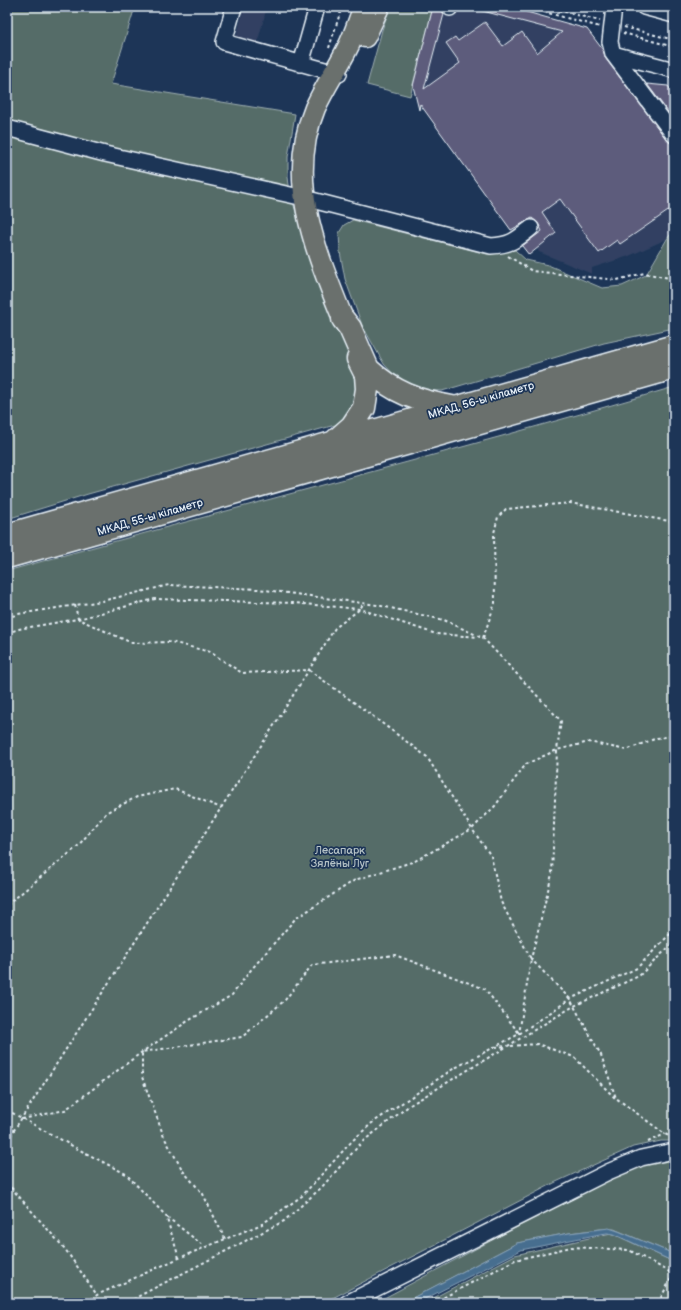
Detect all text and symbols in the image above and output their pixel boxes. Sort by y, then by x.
street label: МКАД, 56-ы кіламетр [427,378,536,421]
street label: МКАД, 55-ы кіламетр [96,495,205,538]
park label: Лесапарк Зялёны Луг [311,844,370,870]

